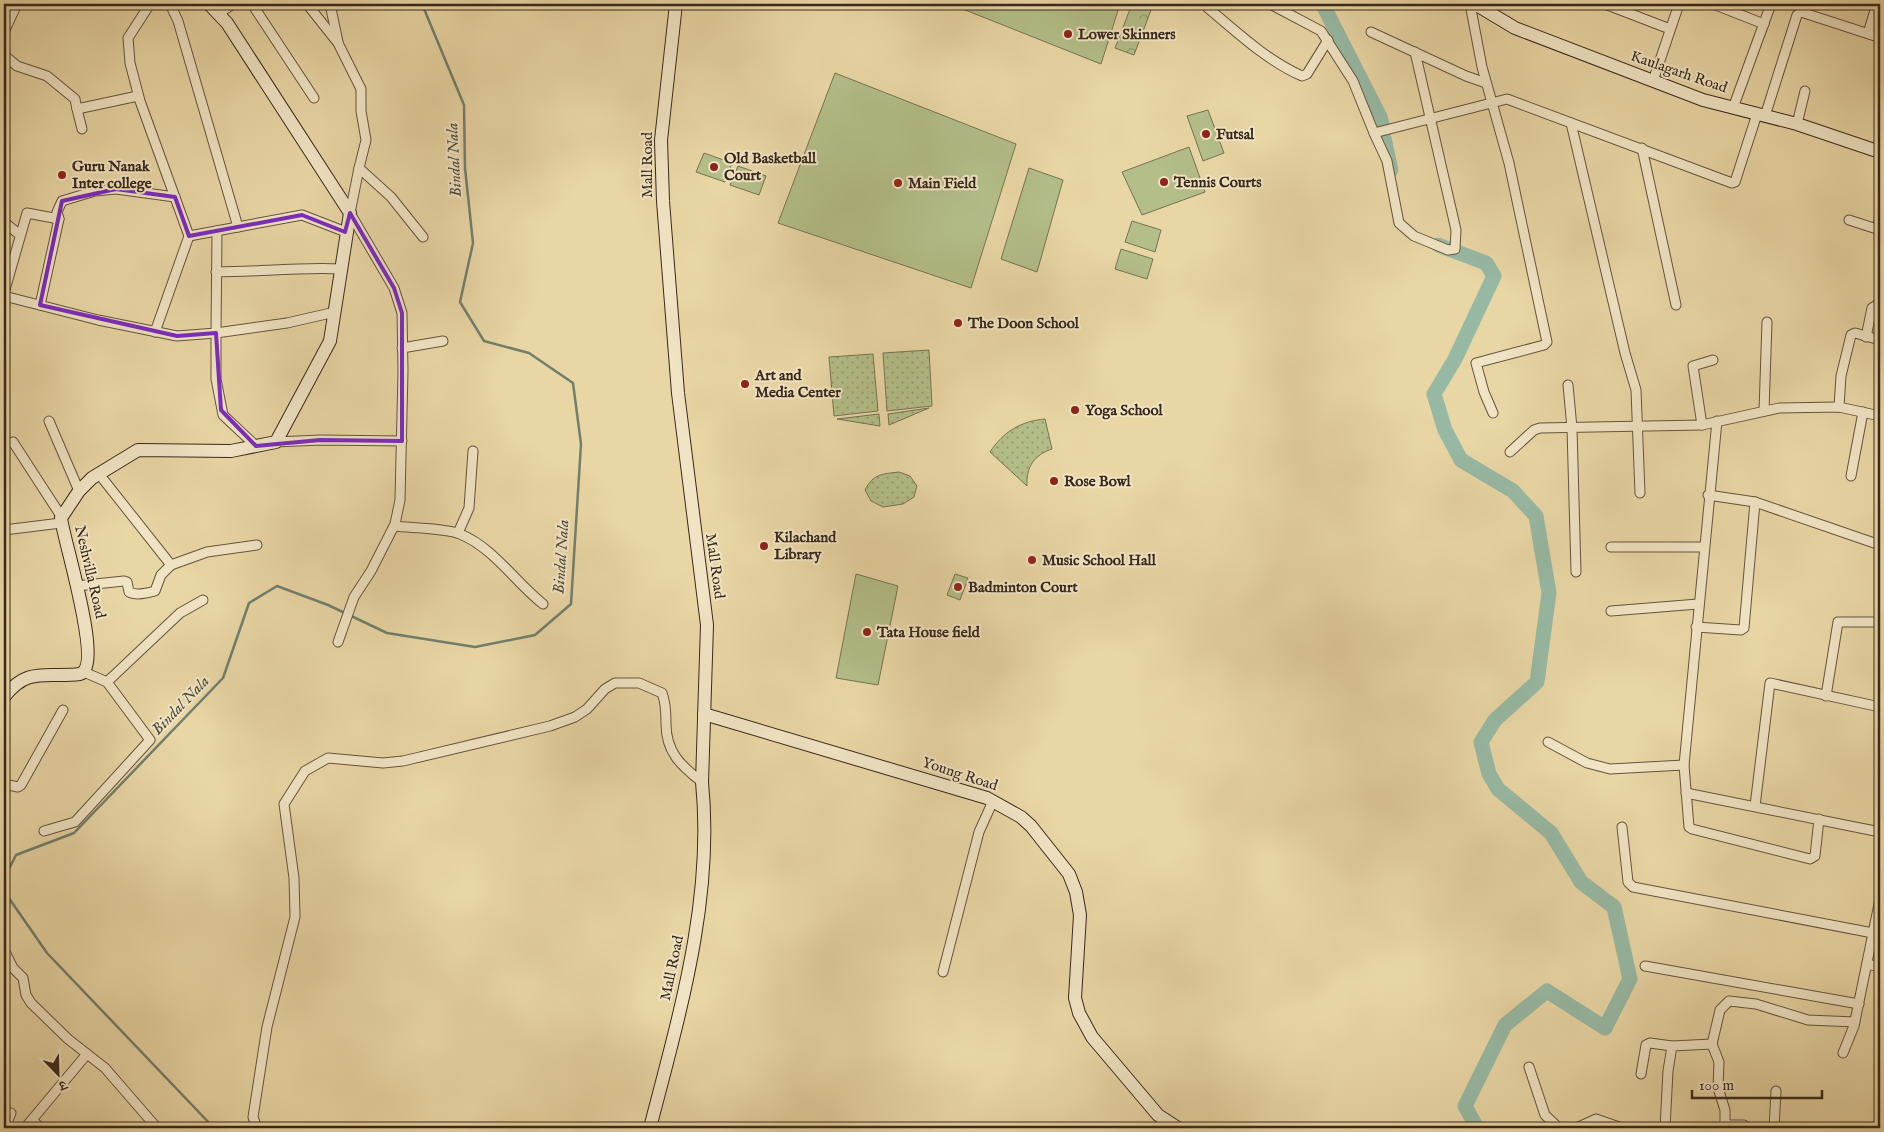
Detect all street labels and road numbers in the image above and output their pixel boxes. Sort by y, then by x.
street label: Kaulagarh Road [1628,47,1731,98]
street label: Mall Road [638,131,657,198]
street label: Neshvilla Road [70,524,110,621]
street label: Mall Road [701,532,729,601]
street label: Young Road [920,753,1001,795]
street label: Mall Road [656,933,688,1002]

